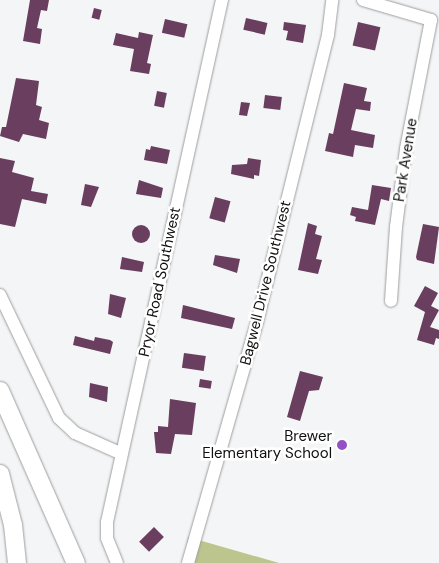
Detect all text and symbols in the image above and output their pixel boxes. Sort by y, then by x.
street label: Park Avenue [390,117,422,203]
street label: Bagwell Drive Southwest [237,199,295,367]
street label: Pryor Road Southwest [135,205,185,359]
place label: Brewer Elementary School [202,427,332,462]
marker: Brewer Elementary School [336,439,348,451]

